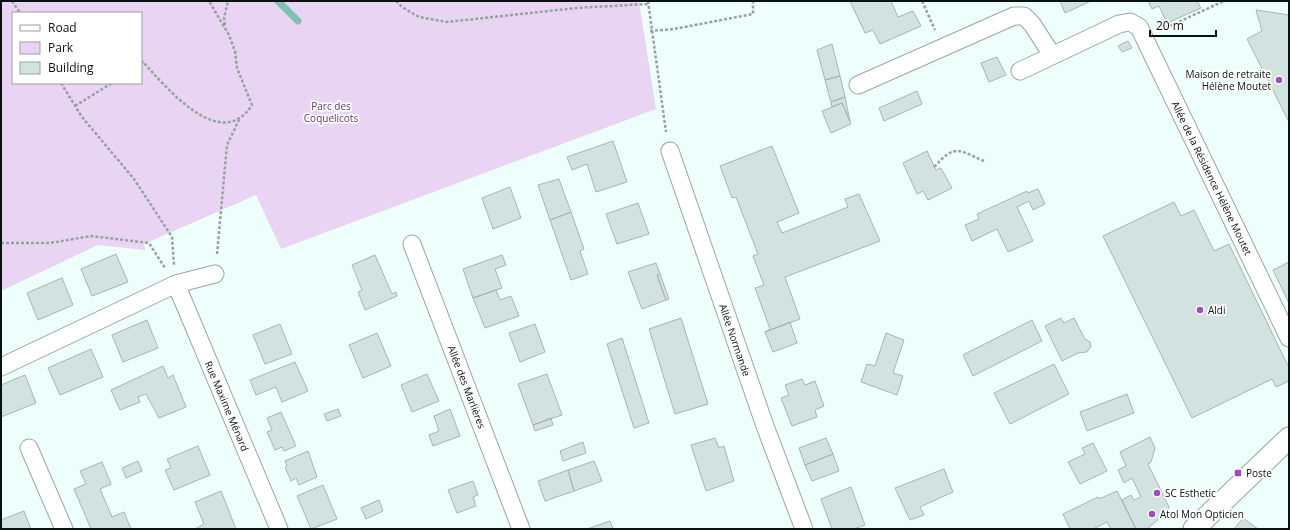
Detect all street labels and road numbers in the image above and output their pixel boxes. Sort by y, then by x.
street label: Allée de la Résidence Hélène Moutet [1169,99,1256,258]
street label: Allée Normande [716,302,754,378]
street label: Allée des Marlières [445,343,489,431]
street label: Rue Maxime Ménard [202,359,252,453]

